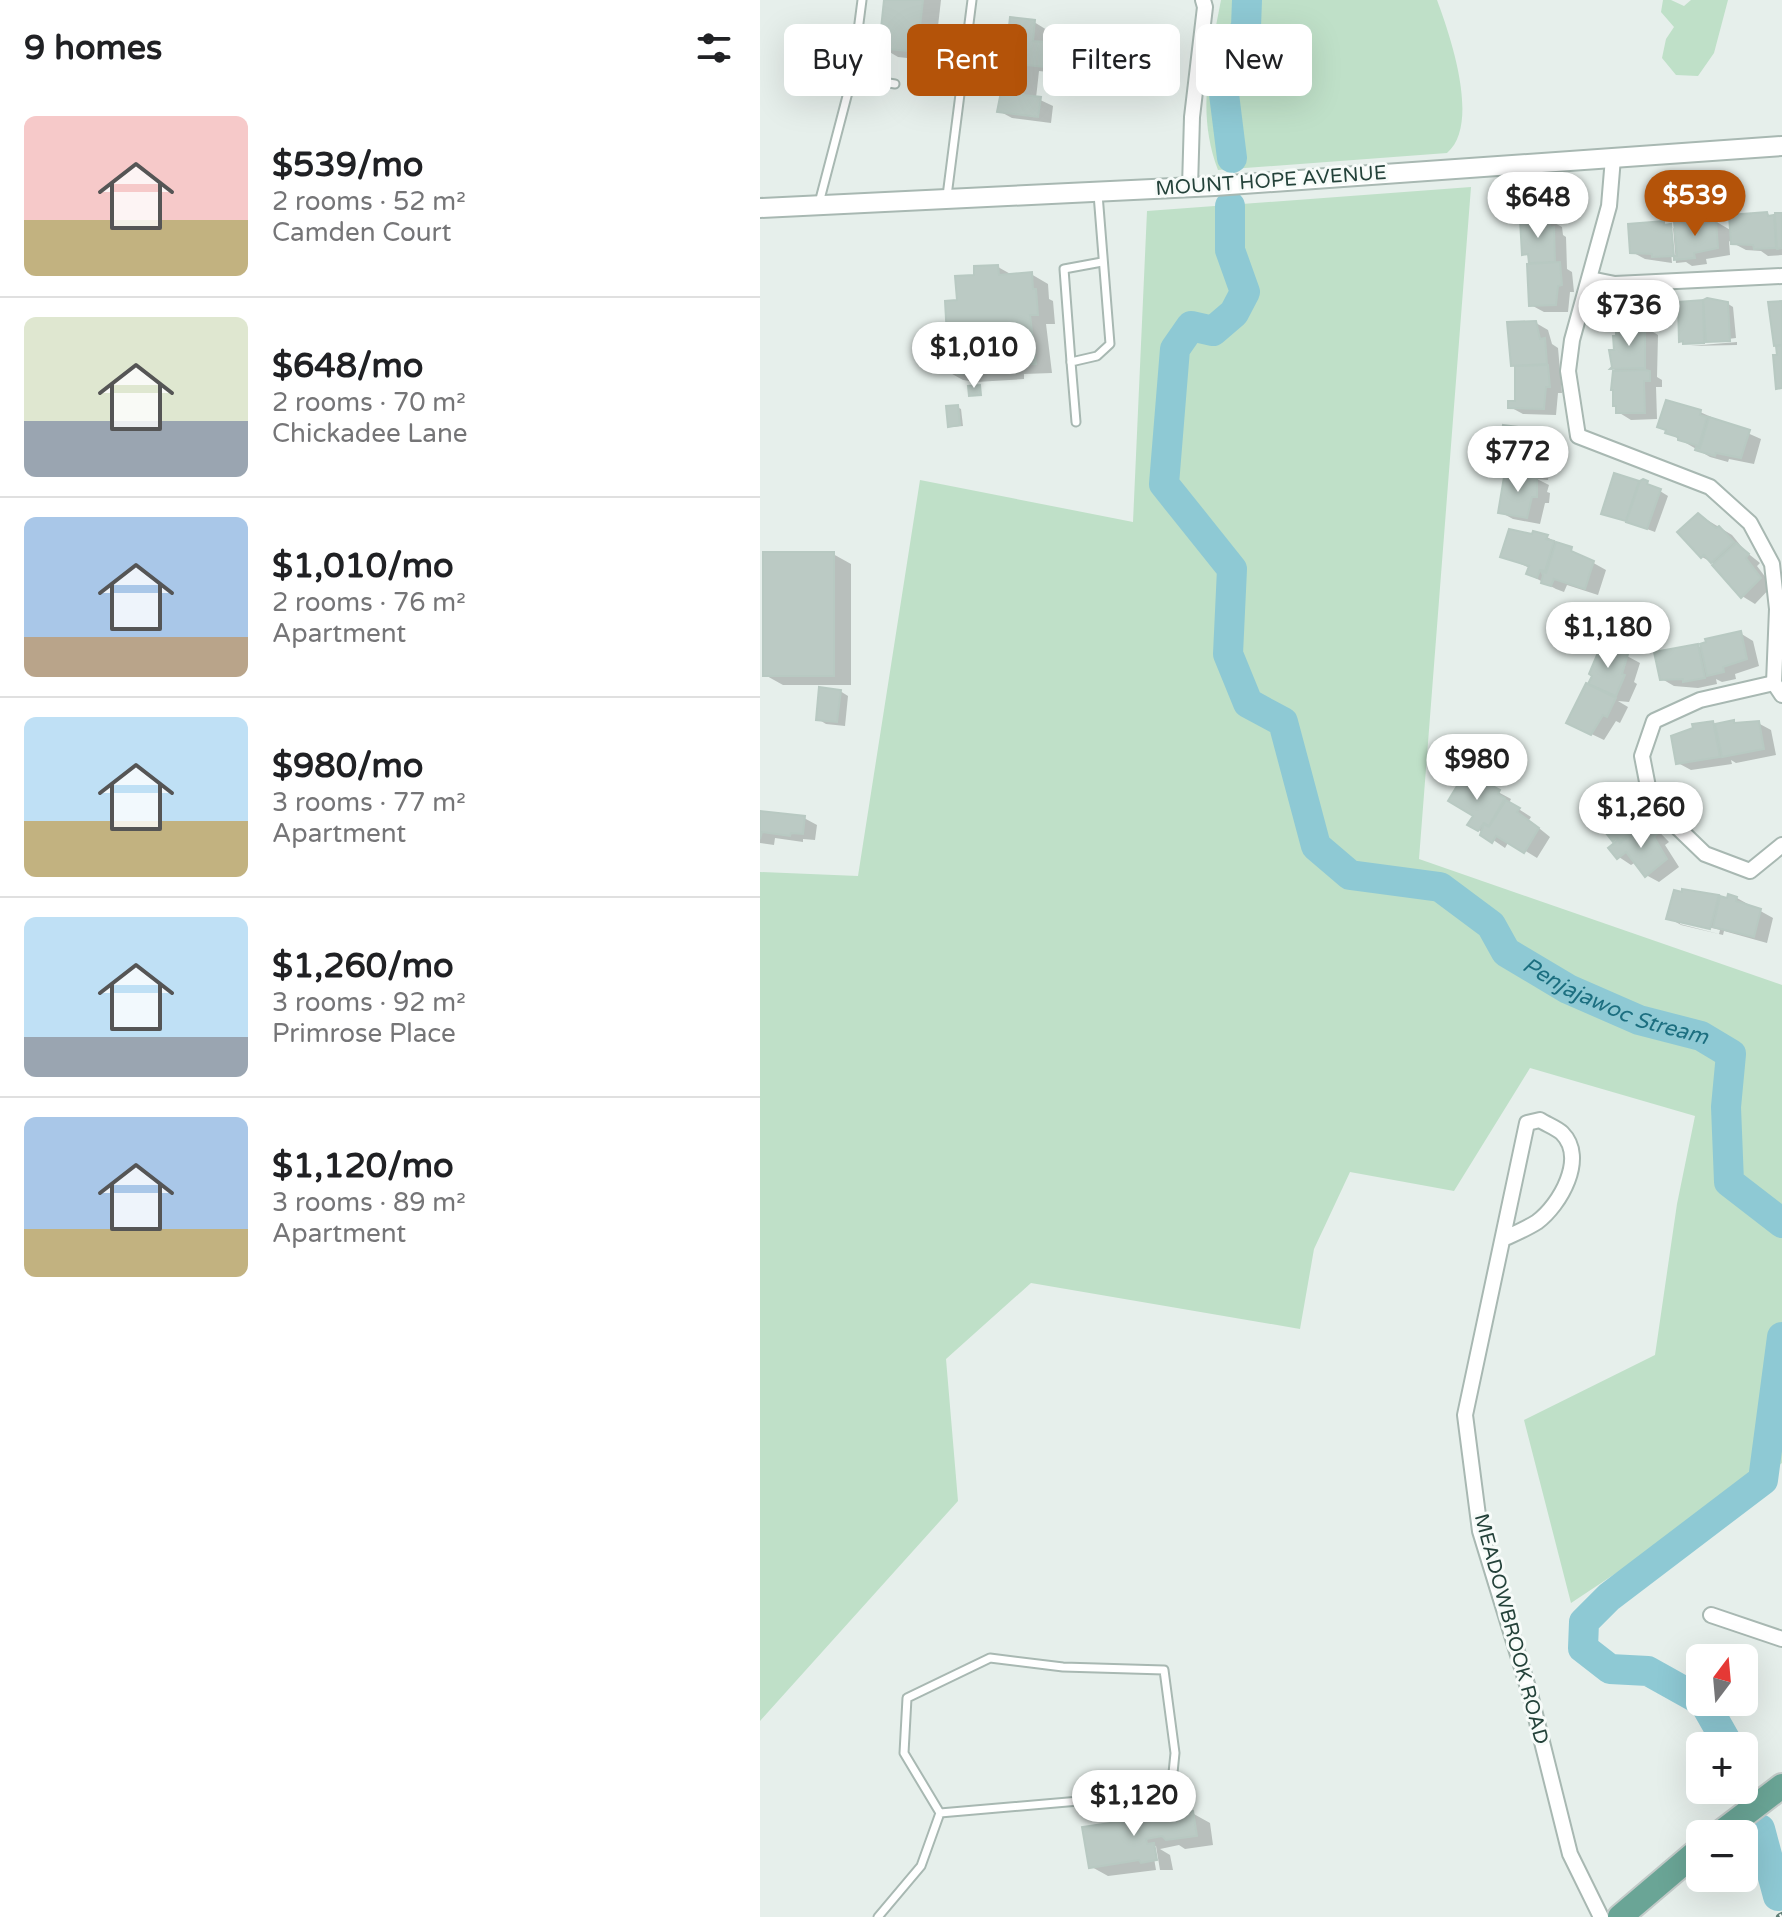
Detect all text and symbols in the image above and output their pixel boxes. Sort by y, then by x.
chip: Buy [784,24,891,96]
chip: Rent [907,24,1027,96]
chip: Filters [1043,24,1180,96]
chip: New [1196,24,1312,96]
icon: filters [692,26,736,70]
text: 9 homes [24,28,162,69]
text: $539/mo [272,145,423,186]
icon: home [88,148,184,244]
street label: MOUNT HOPE AVENUE [1155,161,1387,201]
pin: $539 [1648,170,1742,238]
pin: $648 [1491,172,1585,240]
text: $539 [1662,180,1728,211]
text: $648 [1505,182,1571,213]
text: 2 rooms · 52 m² [272,186,466,217]
text: Camden Court [272,217,451,248]
pin: $736 [1582,280,1676,348]
text: $736 [1596,290,1662,321]
pin: $1,010 [909,322,1039,390]
text: $1,010 [930,332,1018,363]
text: $648/mo [272,346,423,387]
icon: home [88,349,184,445]
text: 2 rooms · 70 m² [272,387,466,418]
text: Chickadee Lane [272,418,468,449]
pin: $772 [1471,426,1565,494]
text: $772 [1485,436,1551,467]
text: $1,010/mo [272,546,454,587]
icon: home [88,549,184,645]
text: 2 rooms · 76 m² [272,587,466,618]
pin: $1,180 [1543,602,1673,670]
text: $1,180 [1564,612,1652,643]
text: Apartment [272,618,406,649]
pin: $980 [1430,734,1524,802]
text: $980 [1444,744,1510,775]
text: $980/mo [272,746,423,787]
icon: home [88,749,184,845]
pin: $1,260 [1576,782,1706,850]
text: 3 rooms · 77 m² [272,787,466,818]
text: $1,260 [1597,792,1685,823]
text: Apartment [272,818,406,849]
text: $1,260/mo [272,946,454,987]
icon: home [88,949,184,1045]
water label: Penjajawoc Stream [1518,952,1712,1050]
text: 3 rooms · 92 m² [272,987,466,1018]
text: Primrose Place [272,1018,456,1049]
text: $1,120/mo [272,1146,454,1187]
icon: home [88,1149,184,1245]
text: 3 rooms · 89 m² [272,1187,466,1218]
text: Apartment [272,1218,406,1249]
street label: MEADOWBROOK ROAD [1469,1511,1553,1747]
north arrow [1686,1644,1758,1716]
map controls [1686,1644,1758,1892]
button: + [1686,1732,1758,1804]
pin: $1,120 [1069,1770,1199,1838]
text: $1,120 [1090,1780,1178,1811]
button: − [1686,1820,1758,1892]

